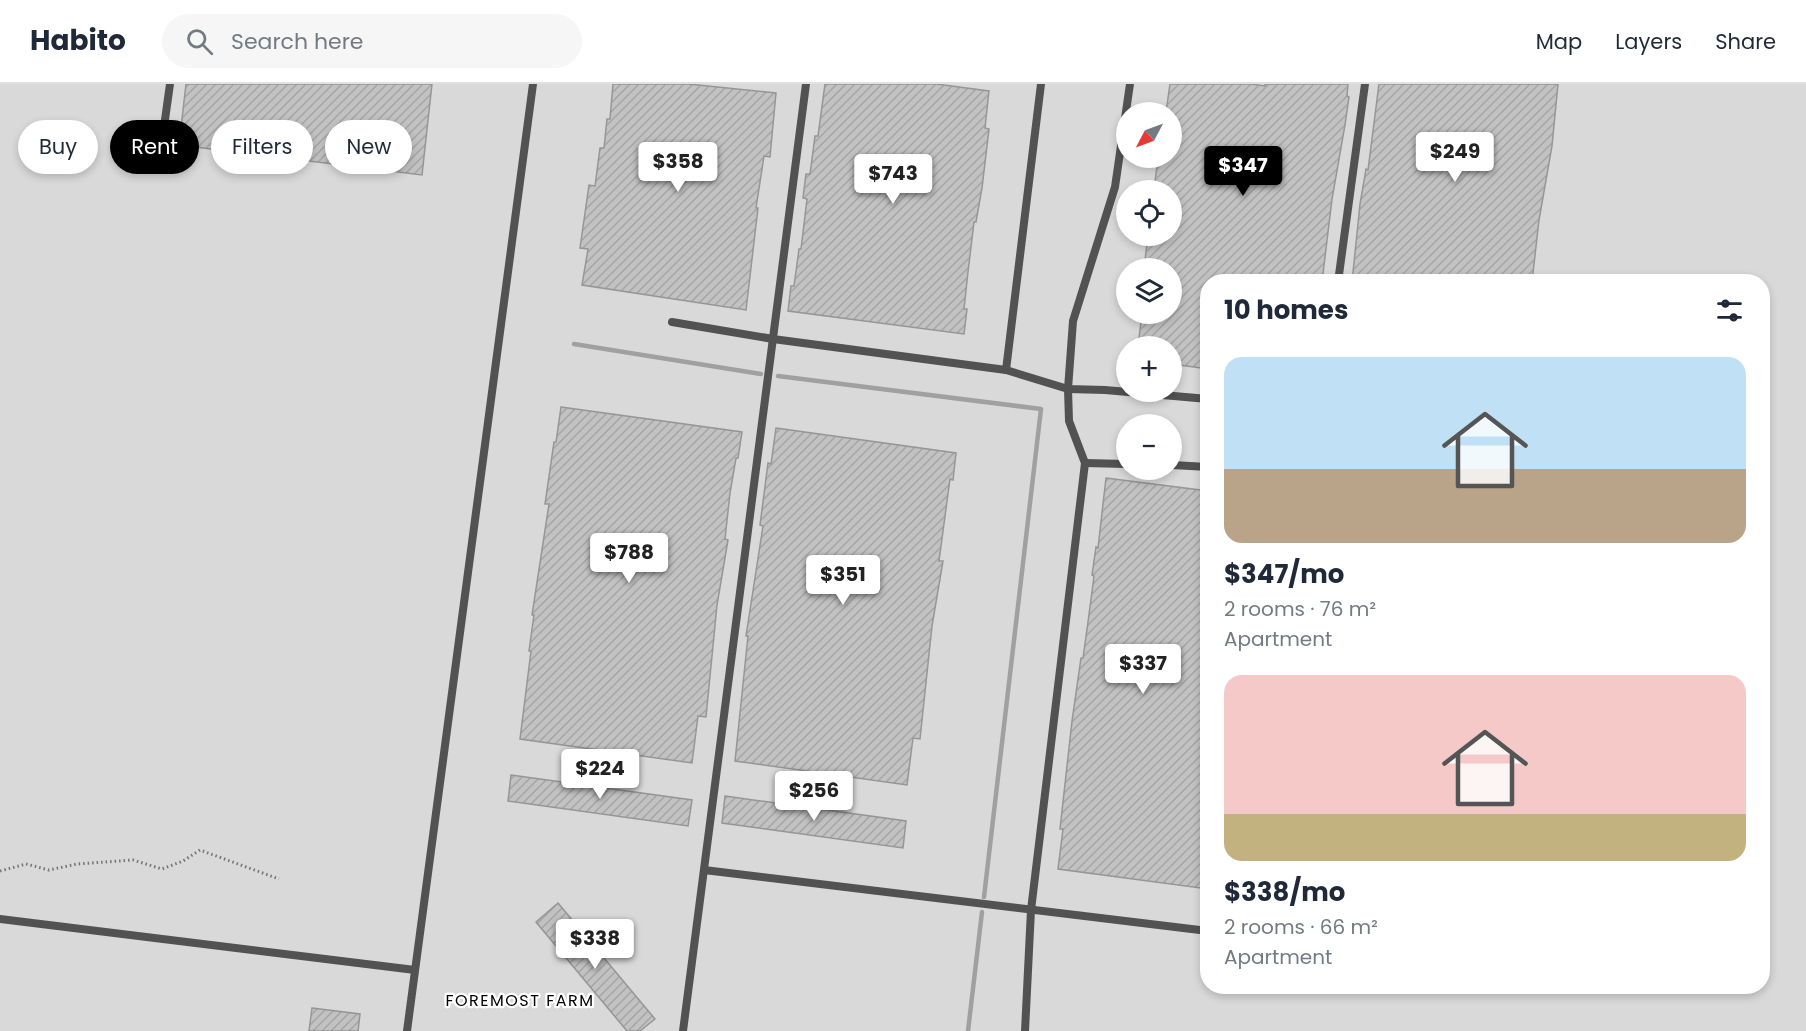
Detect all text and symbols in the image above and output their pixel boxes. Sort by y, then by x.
search box [162,14,582,68]
text: Habito [30,21,126,60]
icon: search [183,25,216,58]
text: Search here [231,26,363,57]
text: Map [1536,27,1582,56]
text: Layers [1615,27,1682,56]
text: Share [1715,27,1776,56]
north arrow [1116,102,1182,168]
map controls [1116,102,1182,480]
chip: Buy [18,120,98,174]
chip: Rent [110,120,199,174]
chip: Filters [211,120,313,174]
chip: New [325,120,412,174]
pin: $249 [1419,132,1491,183]
text: $249 [1430,137,1480,165]
pin: $358 [642,142,714,193]
pin: $347 [1207,146,1279,197]
text: $358 [652,147,704,175]
text: $347 [1218,151,1268,179]
pin: $743 [857,154,929,205]
text: $743 [868,159,918,187]
button: locate [1116,180,1182,246]
button: layers [1116,258,1182,324]
text: 10 homes [1224,292,1348,328]
icon: filters [1713,294,1746,327]
button: + [1116,336,1182,402]
icon: home [1431,396,1539,504]
button: − [1116,414,1182,480]
pin: $788 [593,533,665,584]
text: $788 [604,538,654,566]
pin: $351 [807,555,879,606]
text: $347/mo [1224,556,1344,592]
text: $351 [820,560,866,588]
text: 2 rooms · 76 m² [1224,595,1376,623]
text: Apartment [1224,625,1332,653]
pin: $337 [1107,644,1179,695]
text: $337 [1119,649,1167,677]
icon: home [1431,714,1539,822]
pin: $224 [564,749,636,800]
text: $224 [575,754,625,782]
pin: $256 [778,771,850,822]
text: $256 [789,776,839,804]
text: $338/mo [1224,874,1345,910]
text: 2 rooms · 66 m² [1224,913,1378,941]
pin: $338 [559,919,631,970]
text: $338 [570,924,620,952]
text: Apartment [1224,943,1332,971]
district label: FOREMOST FARM [445,989,595,1012]

